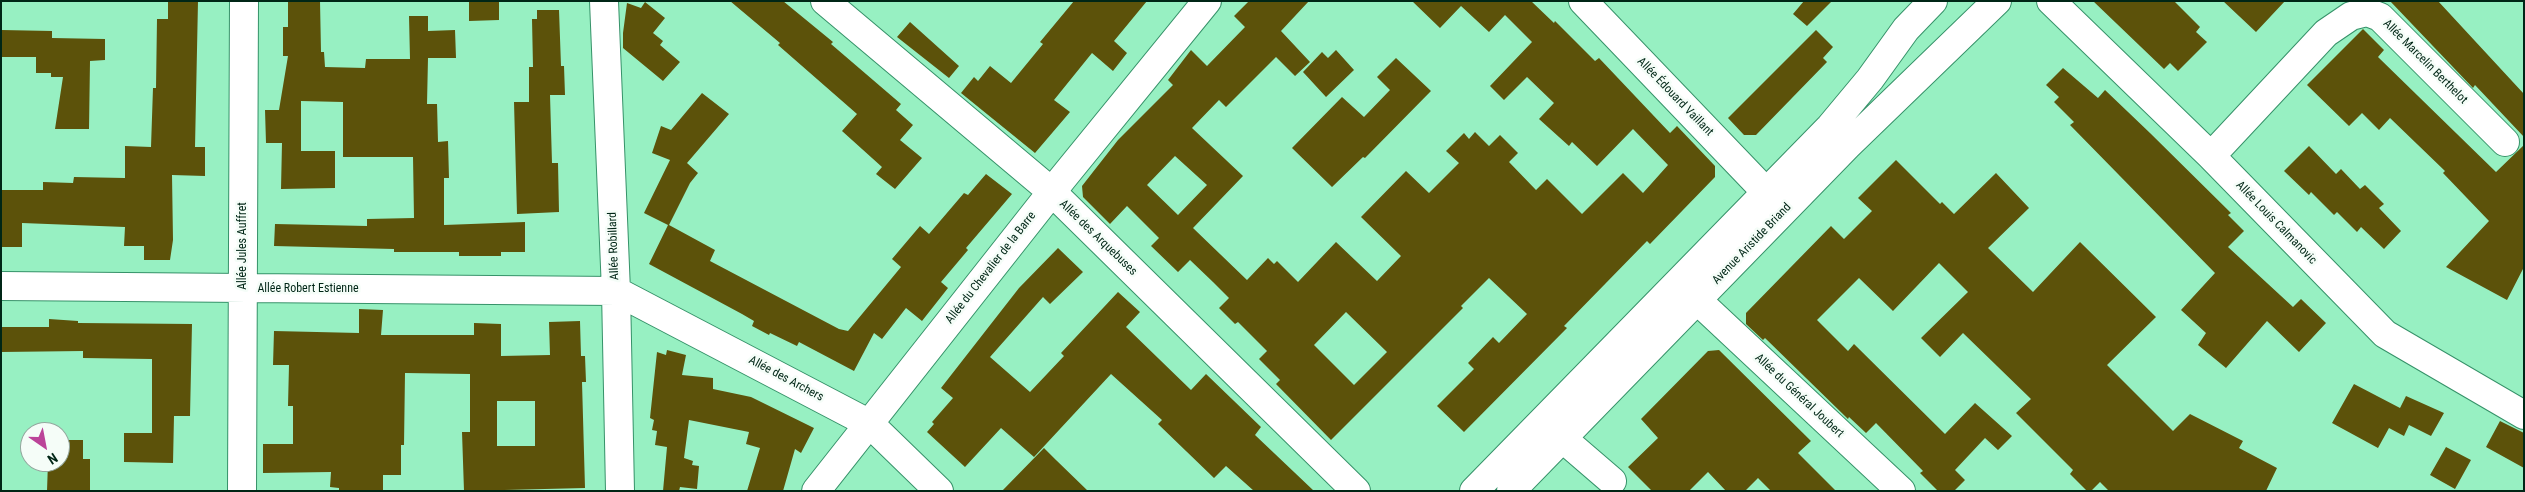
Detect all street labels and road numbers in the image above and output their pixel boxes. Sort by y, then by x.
street label: Allée Marcelin Berthelot [2380,17,2470,107]
street label: Allée Édouard Vaillant [1634,55,1716,139]
street label: Allée Louis Calmanovic [2233,178,2319,268]
street label: Allée des Arquebuses [1056,197,1140,279]
street label: Avenue Aristide Briand [1710,200,1794,288]
street label: Allée Jules Auffret [236,202,250,290]
street label: Allée du Chevalier de la Barre [943,209,1039,327]
street label: Allée Robillard [606,212,622,280]
street label: Allée Robert Estienne [257,282,359,296]
street label: Allée du Général Joubert [1752,351,1846,441]
street label: Allée des Archers [746,353,826,405]

